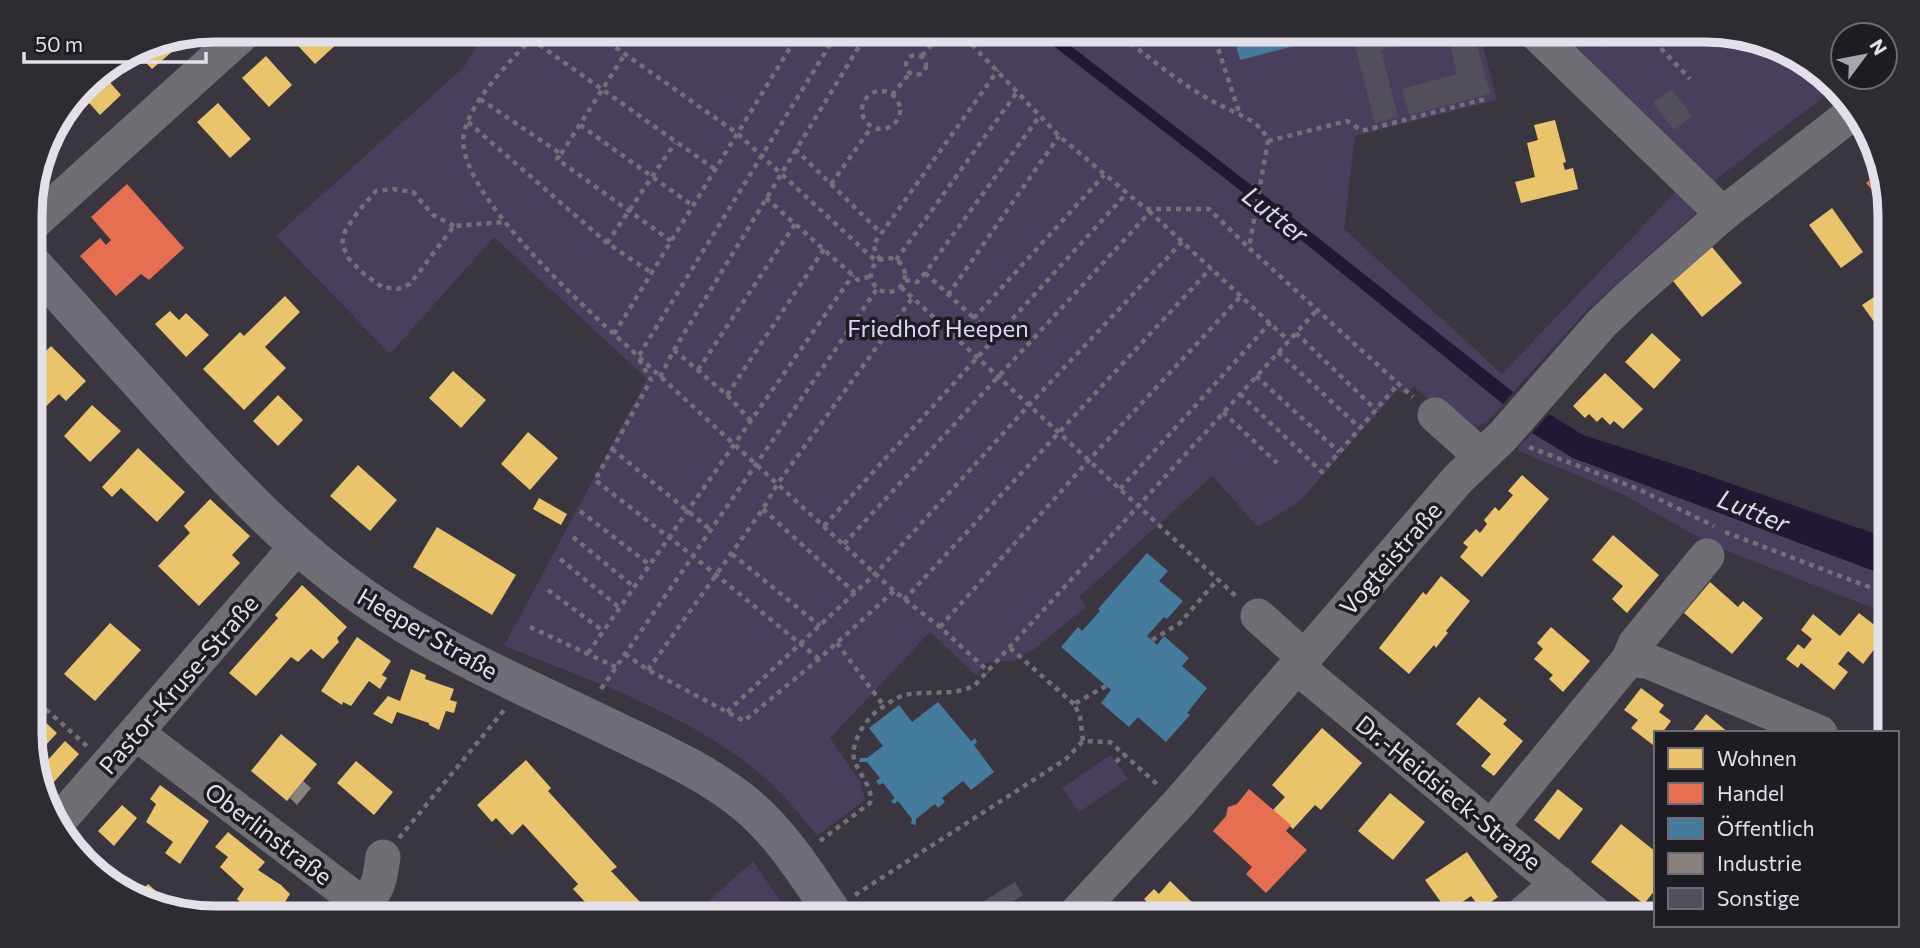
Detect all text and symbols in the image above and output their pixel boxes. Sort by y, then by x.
scale bar [24,21,206,65]
north arrow [1829,21,1899,91]
text: 50 m [35,31,83,56]
text: N [1865,35,1892,59]
water label: Lutter [1237,179,1316,250]
park label: Friedhof Heepen [847,313,1029,342]
water label: Lutter [1714,482,1796,539]
street label: Vogteistraße [1333,495,1447,621]
street label: Heeper Straße [353,581,503,685]
street label: Pastor-Kruse-Straße [92,589,264,779]
street label: Dr.-Heidsieck-Straße [1351,708,1547,876]
legend [1654,731,1899,927]
text: Wohnen [1717,745,1797,770]
street label: Oberlinstraße [200,776,338,890]
text: Handel [1717,780,1784,805]
text: Öffentlich [1717,815,1815,840]
text: Industrie [1717,850,1802,875]
text: Sonstige [1717,885,1800,910]

